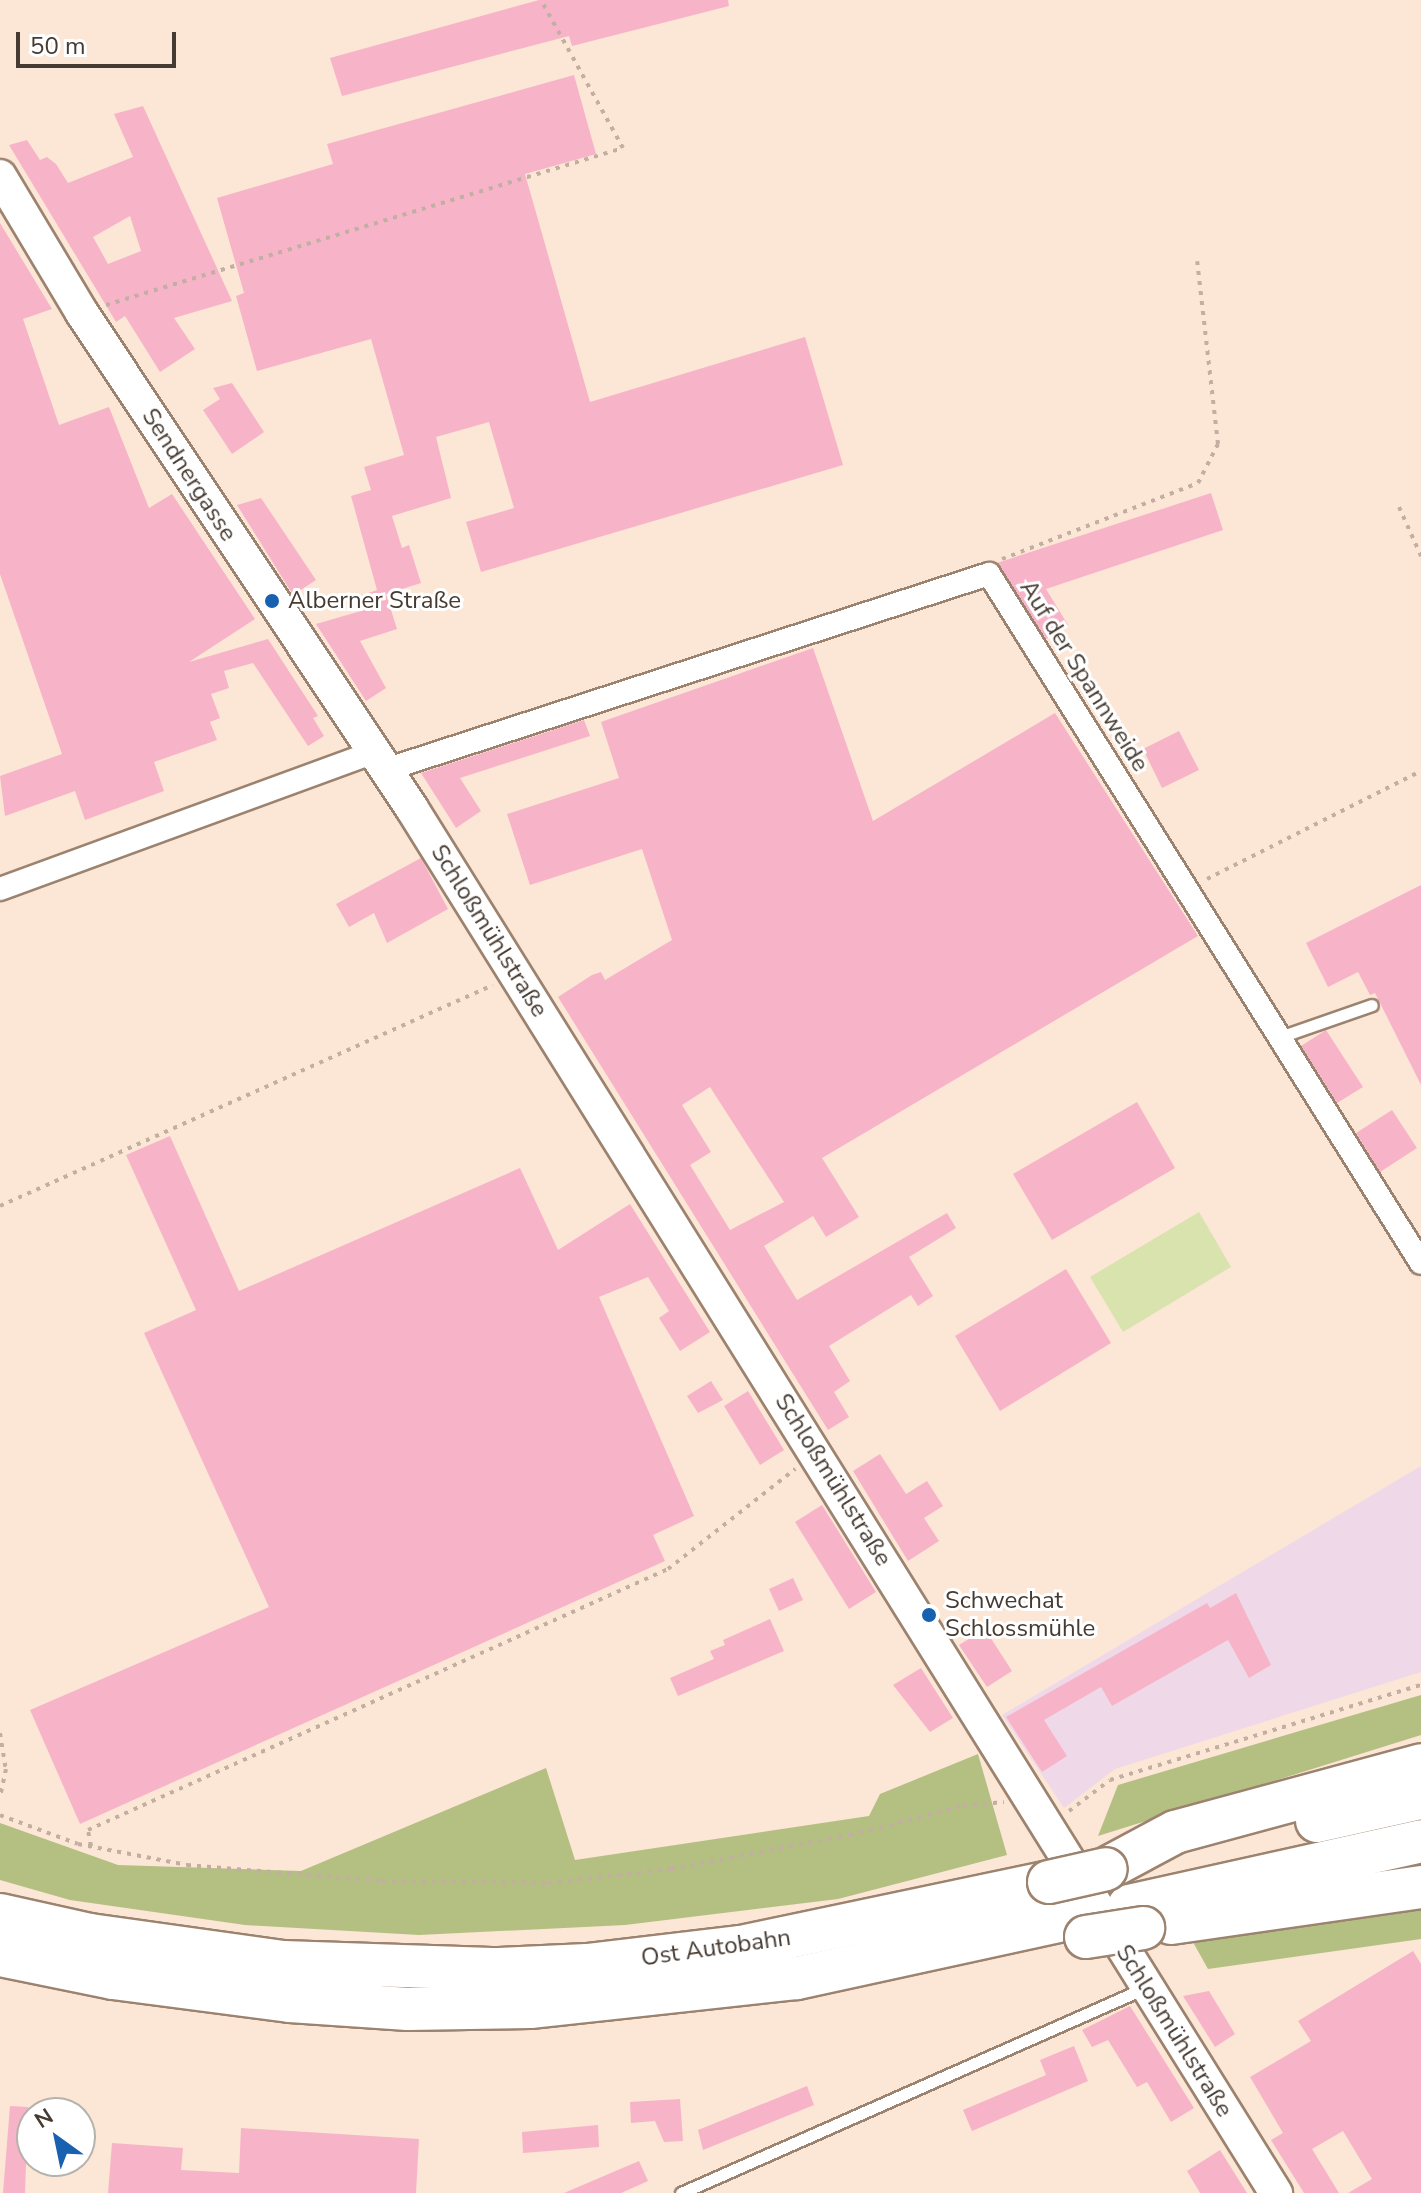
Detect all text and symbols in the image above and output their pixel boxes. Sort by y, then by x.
scale bar [20,16,180,66]
text: 50 m [30,30,86,62]
street label: Sendnergasse [135,403,243,547]
street label: Auf der Spannweide [1013,575,1155,777]
place label: Alberner Straße [288,587,461,615]
marker: Alberner Straße [263,592,281,610]
street label: Schloßmühlstraße [424,840,554,1022]
street label: Schloßmühlstraße [768,1389,898,1571]
place label: Schwechat Schlossmühle [945,1587,1095,1643]
marker: Schwechat Schlossmühle [920,1606,938,1624]
street label: Ost Autobahn [639,1923,793,1973]
street label: Schloßmühlstraße [1109,1940,1239,2122]
north arrow [16,2097,96,2177]
text: N [29,2101,59,2136]

